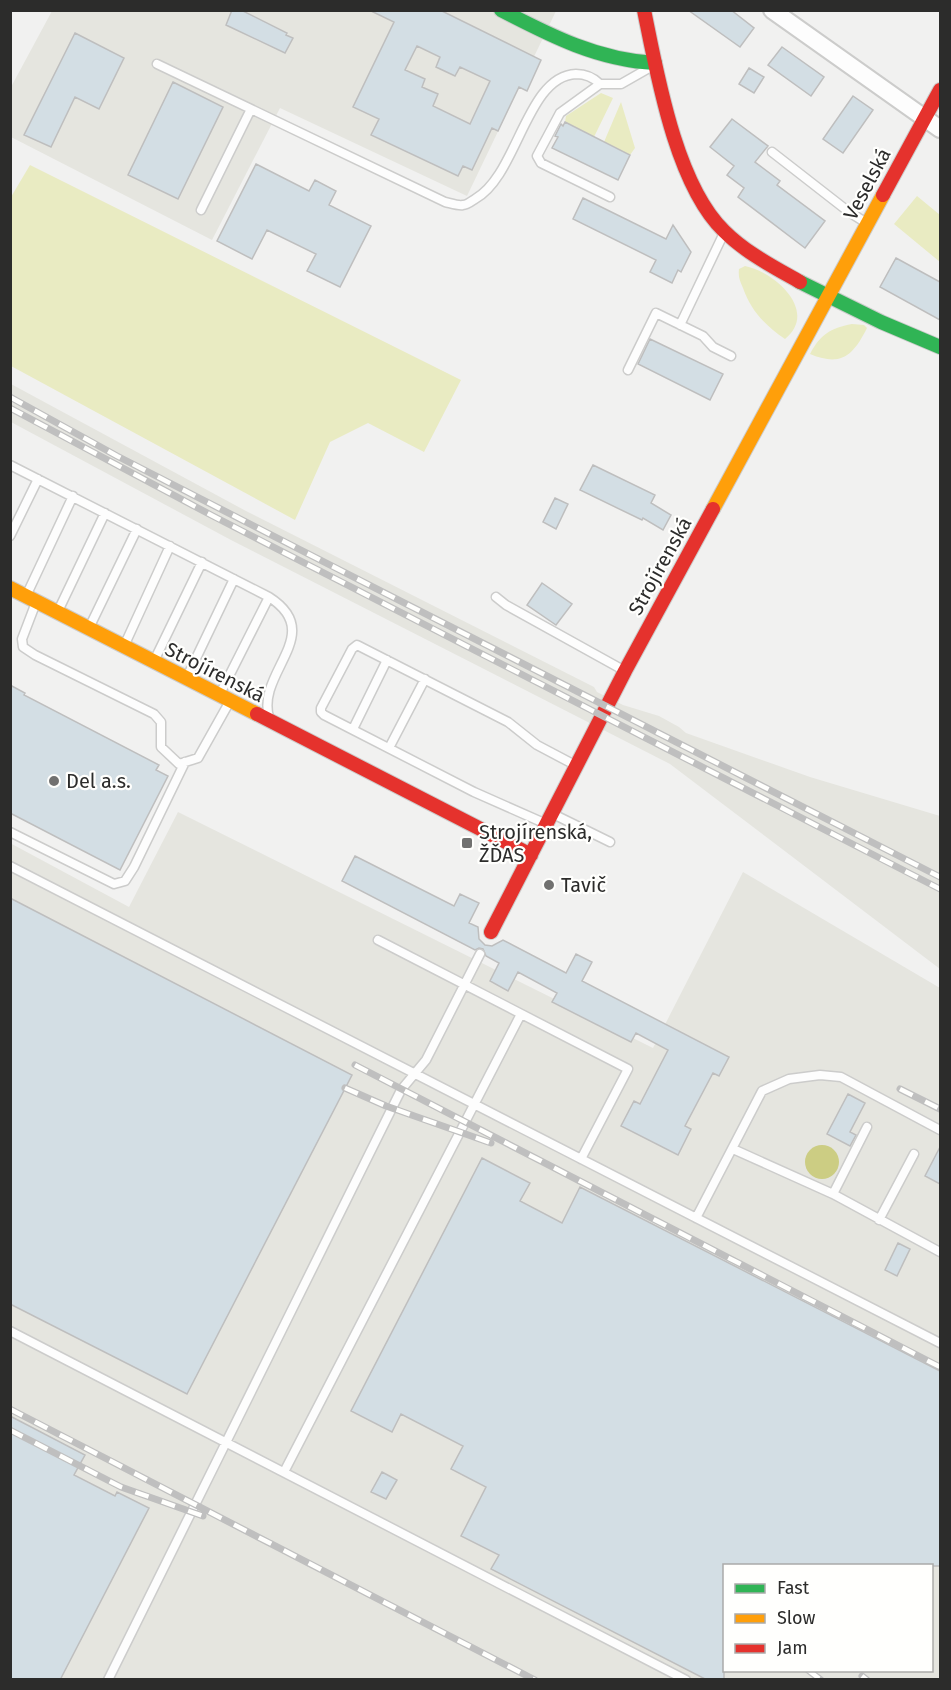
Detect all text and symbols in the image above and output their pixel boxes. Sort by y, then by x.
street label: Veselská [838,144,896,224]
street label: Strojírenská [623,513,697,619]
street label: Strojírenská [161,637,269,707]
place label: Del a.s. [66,769,131,793]
marker: Del a.s. [47,774,61,788]
place label: Strojírenská, ŽĎAS [479,820,592,867]
marker: Strojírenská, ŽĎAS [460,836,474,850]
place label: Tavič [561,873,606,897]
marker: Tavič [542,878,556,892]
legend [723,1564,933,1672]
text: Fast [777,1577,810,1599]
text: Slow [777,1607,816,1629]
text: Jam [777,1637,808,1659]

